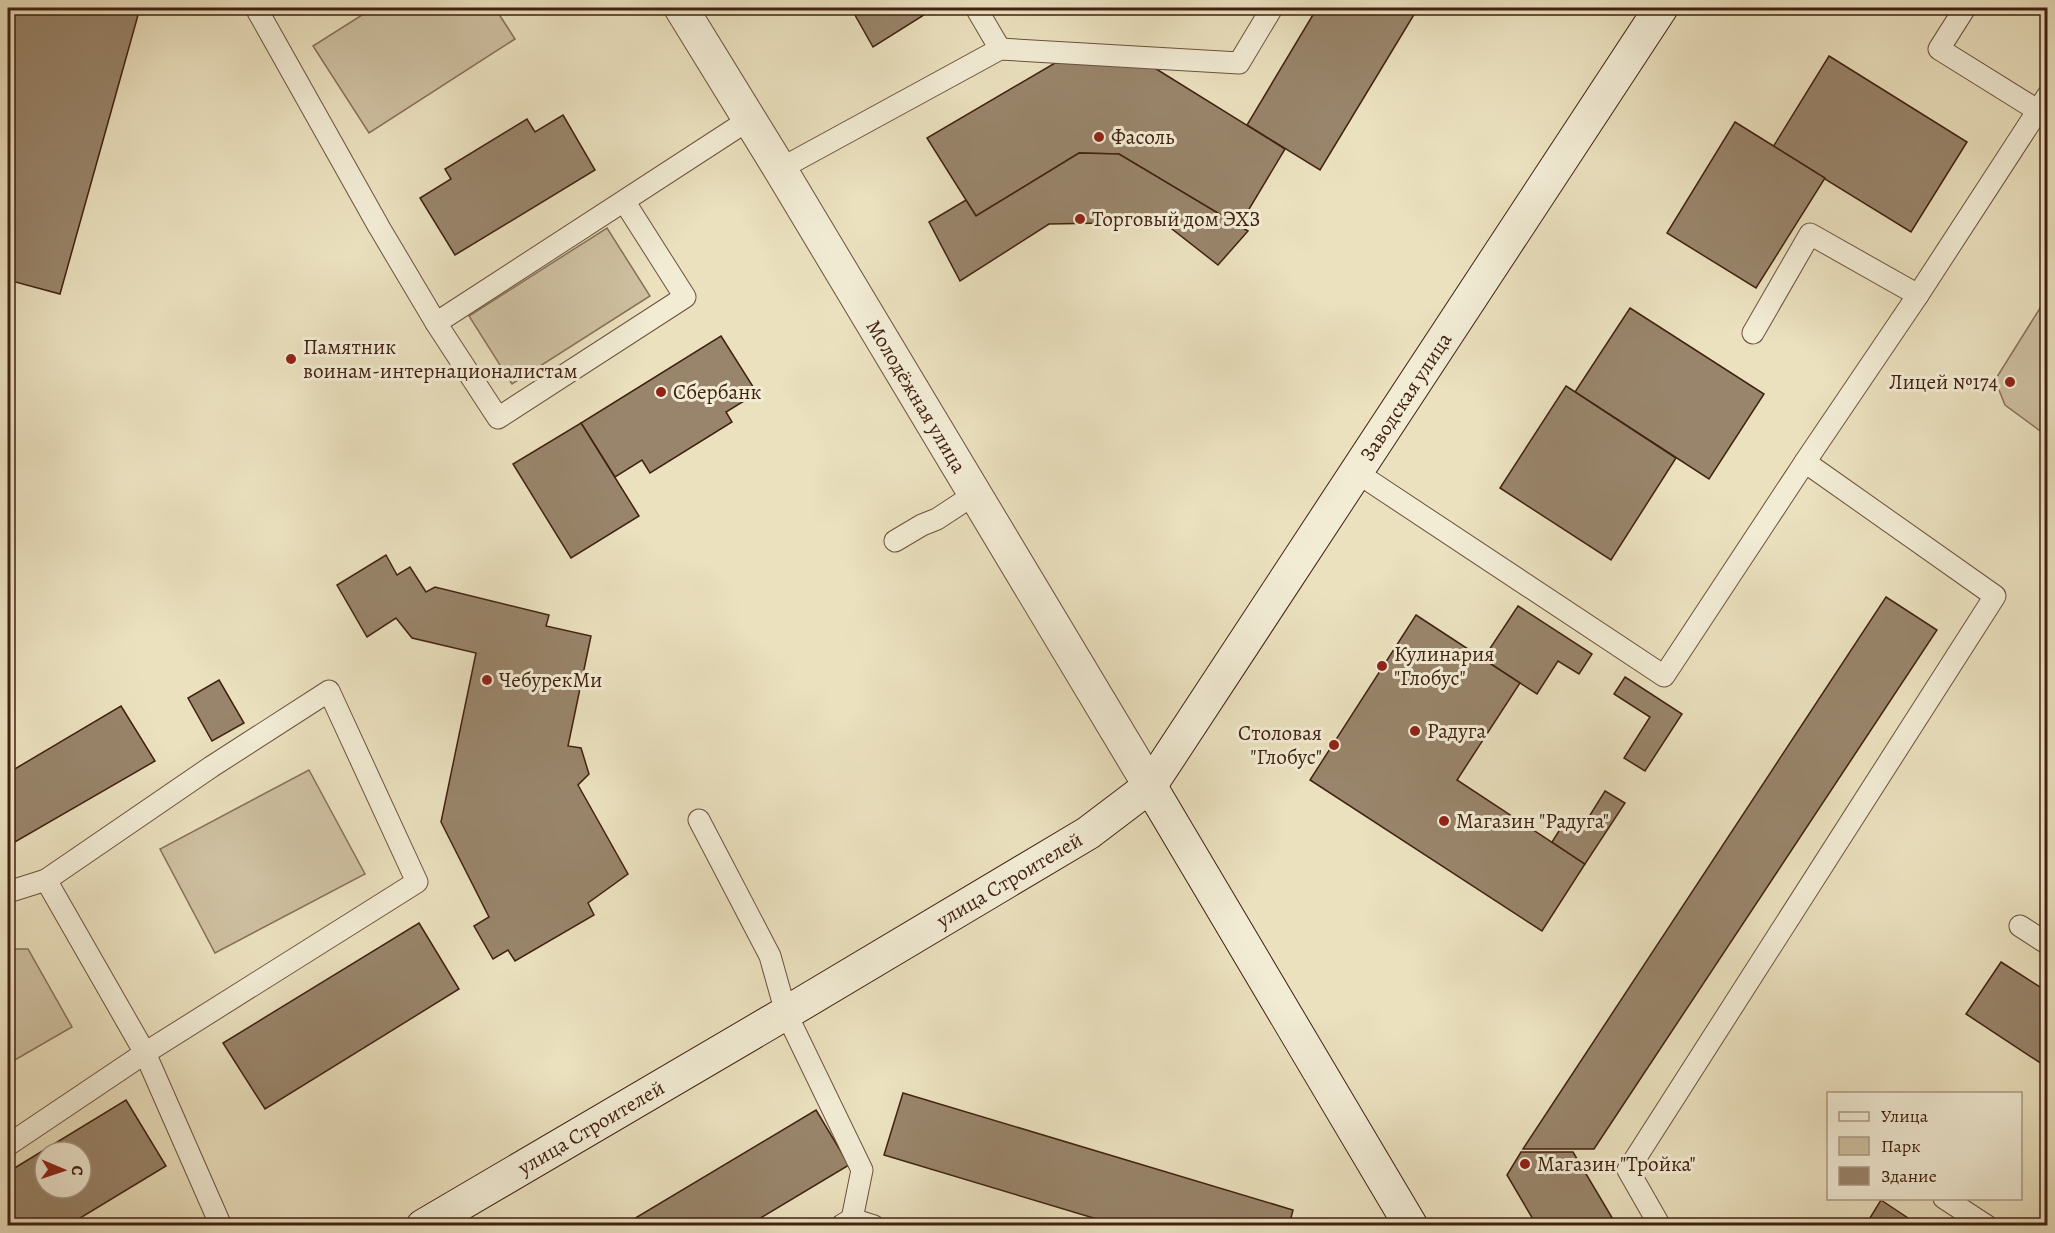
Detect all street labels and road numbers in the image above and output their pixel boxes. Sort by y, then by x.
street label: Молодёжная улица [859,314,973,478]
street label: Заводская улица [1353,327,1458,467]
street label: улица Строителей [930,825,1088,935]
street label: улица Строителей [512,1073,670,1182]

